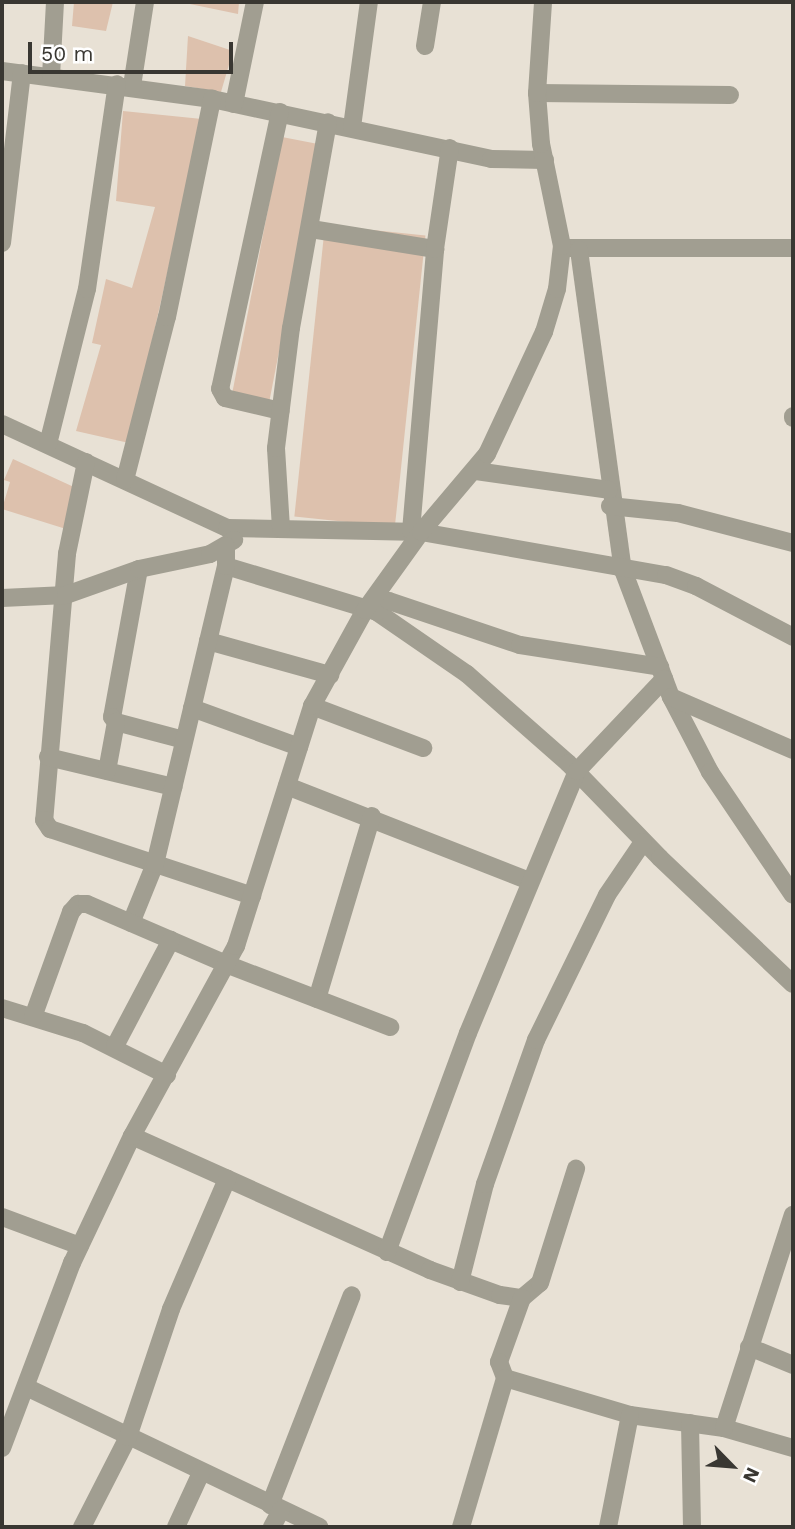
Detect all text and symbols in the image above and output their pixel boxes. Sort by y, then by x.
scale bar [32,28,236,72]
text: 50 m [41,41,93,66]
north arrow [697,1431,767,1501]
text: N [738,1464,765,1486]

